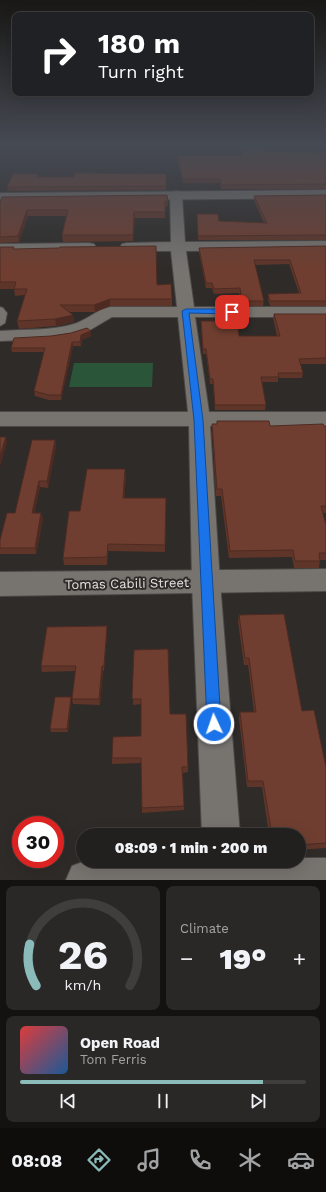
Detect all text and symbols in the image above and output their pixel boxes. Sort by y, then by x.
text: 180 m [98,27,180,60]
icon: right [32,28,84,80]
text: Turn right [98,61,184,82]
pin [215,295,249,329]
icon: arrive [221,301,243,323]
street label: Tomas Cabili Street [65,575,190,592]
position arrow [193,703,235,745]
speed limit sign: 30 [12,816,64,868]
text: 08:09 · 1 min · 200 m [115,839,267,857]
text: Climate [180,921,229,936]
text: 26 [58,930,108,979]
text: 19° [219,941,267,976]
text: − [180,946,193,971]
text: + [293,946,306,971]
text: km/h [65,977,101,993]
text: Open Road [80,1034,160,1052]
text: Tom Ferris [80,1052,147,1067]
icon: previous [57,1090,79,1112]
icon: pause [152,1090,174,1112]
icon: next [247,1090,269,1112]
icon: directions [85,1146,113,1174]
icon: music [135,1146,163,1174]
icon: phone [186,1146,214,1174]
icon: climate [236,1146,264,1174]
icon: car [287,1146,315,1174]
text: 08:08 [11,1150,62,1171]

